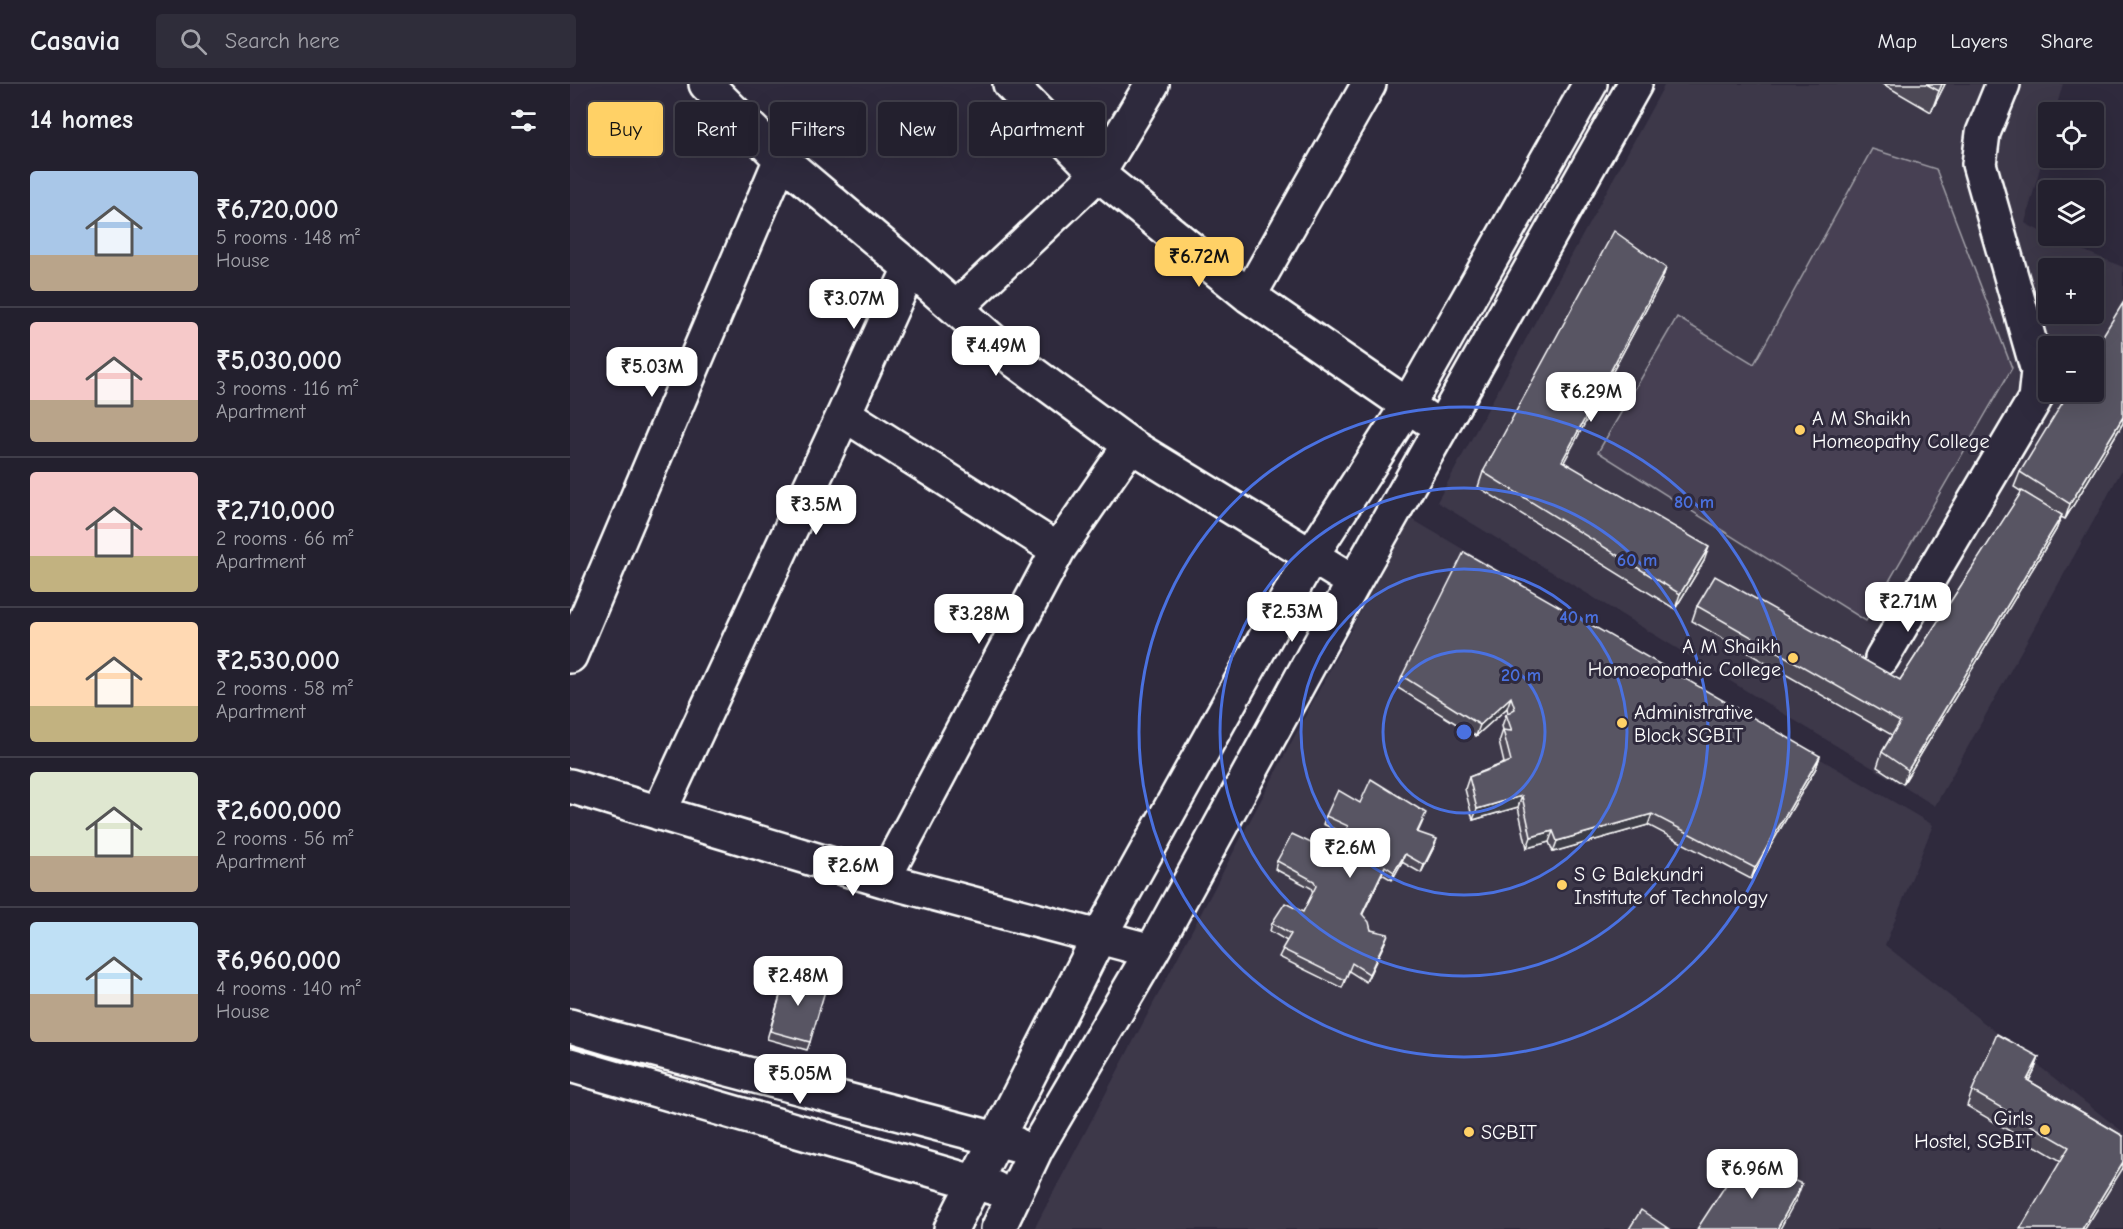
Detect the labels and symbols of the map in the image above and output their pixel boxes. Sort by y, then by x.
pin: ₹6.72M [1150,237,1248,288]
pin: ₹3.07M [805,279,903,330]
pin: ₹4.49M [947,326,1045,377]
pin: ₹5.03M [603,347,701,398]
pin: ₹6.29M [1542,372,1640,423]
place label: A M Shaikh Homeopathy College [1812,407,1989,453]
marker: A M Shaikh Homeopathy College [1793,423,1807,437]
pin: ₹3.5M [774,485,858,536]
text: 80 m [1674,492,1714,513]
text: 60 m [1617,550,1657,571]
pin: ₹2.71M [1859,582,1957,633]
pin: ₹2.53M [1243,592,1341,643]
pin: ₹3.28M [930,594,1028,645]
text: 40 m [1559,607,1599,628]
place label: A M Shaikh Homoeopathic College [1588,635,1781,681]
marker: A M Shaikh Homoeopathic College [1786,651,1800,665]
text: 20 m [1501,665,1541,686]
place label: Administrative Block SGBIT [1634,701,1753,747]
marker: Administrative Block SGBIT [1615,716,1629,730]
centre of rings [1454,722,1474,742]
pin: ₹2.6M [1308,828,1392,879]
pin: ₹2.6M [811,846,895,897]
place label: S G Balekundri Institute of Technology [1574,863,1767,909]
marker: S G Balekundri Institute of Technology [1555,878,1569,892]
pin: ₹2.48M [749,956,847,1007]
pin: ₹5.05M [751,1054,849,1105]
place label: Girls Hostel, SGBIT [1914,1107,2034,1153]
place label: SGBIT [1481,1121,1538,1144]
marker: Girls Hostel, SGBIT [2038,1123,2052,1137]
marker: SGBIT [1462,1125,1476,1139]
pin: ₹6.96M [1703,1149,1801,1200]

